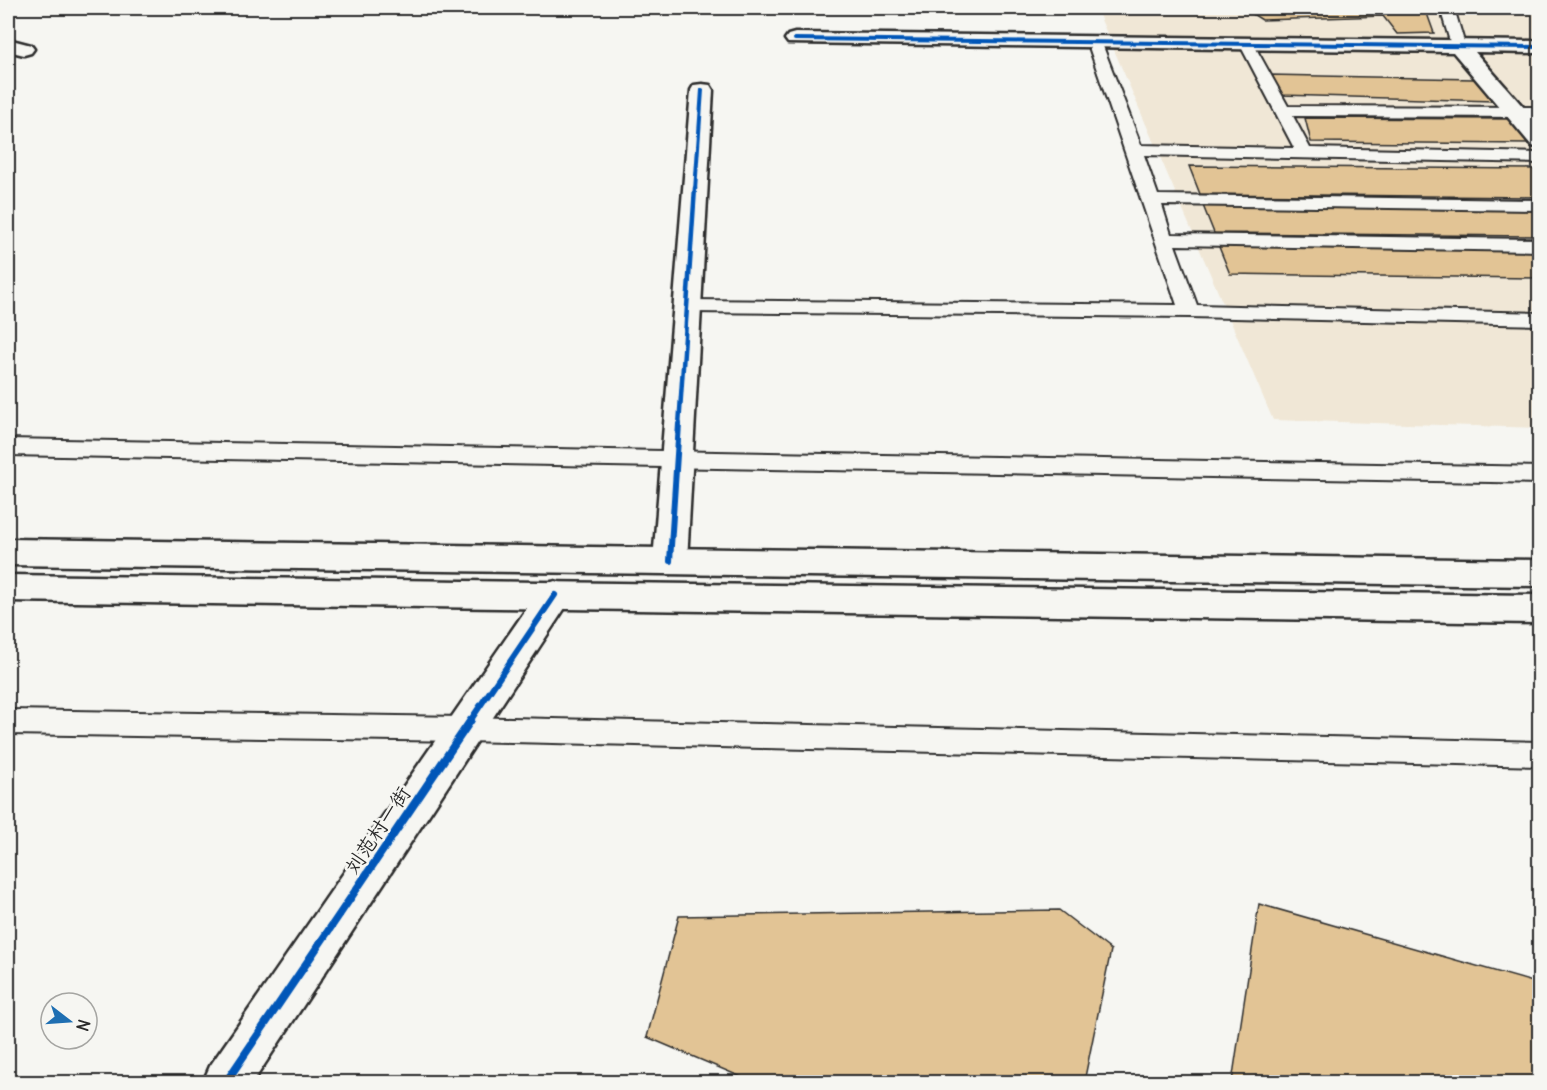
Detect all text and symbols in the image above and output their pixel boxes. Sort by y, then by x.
street label: 刘范村一街 [339,782,415,878]
north arrow [39,991,99,1051]
text: N [72,1017,95,1034]

